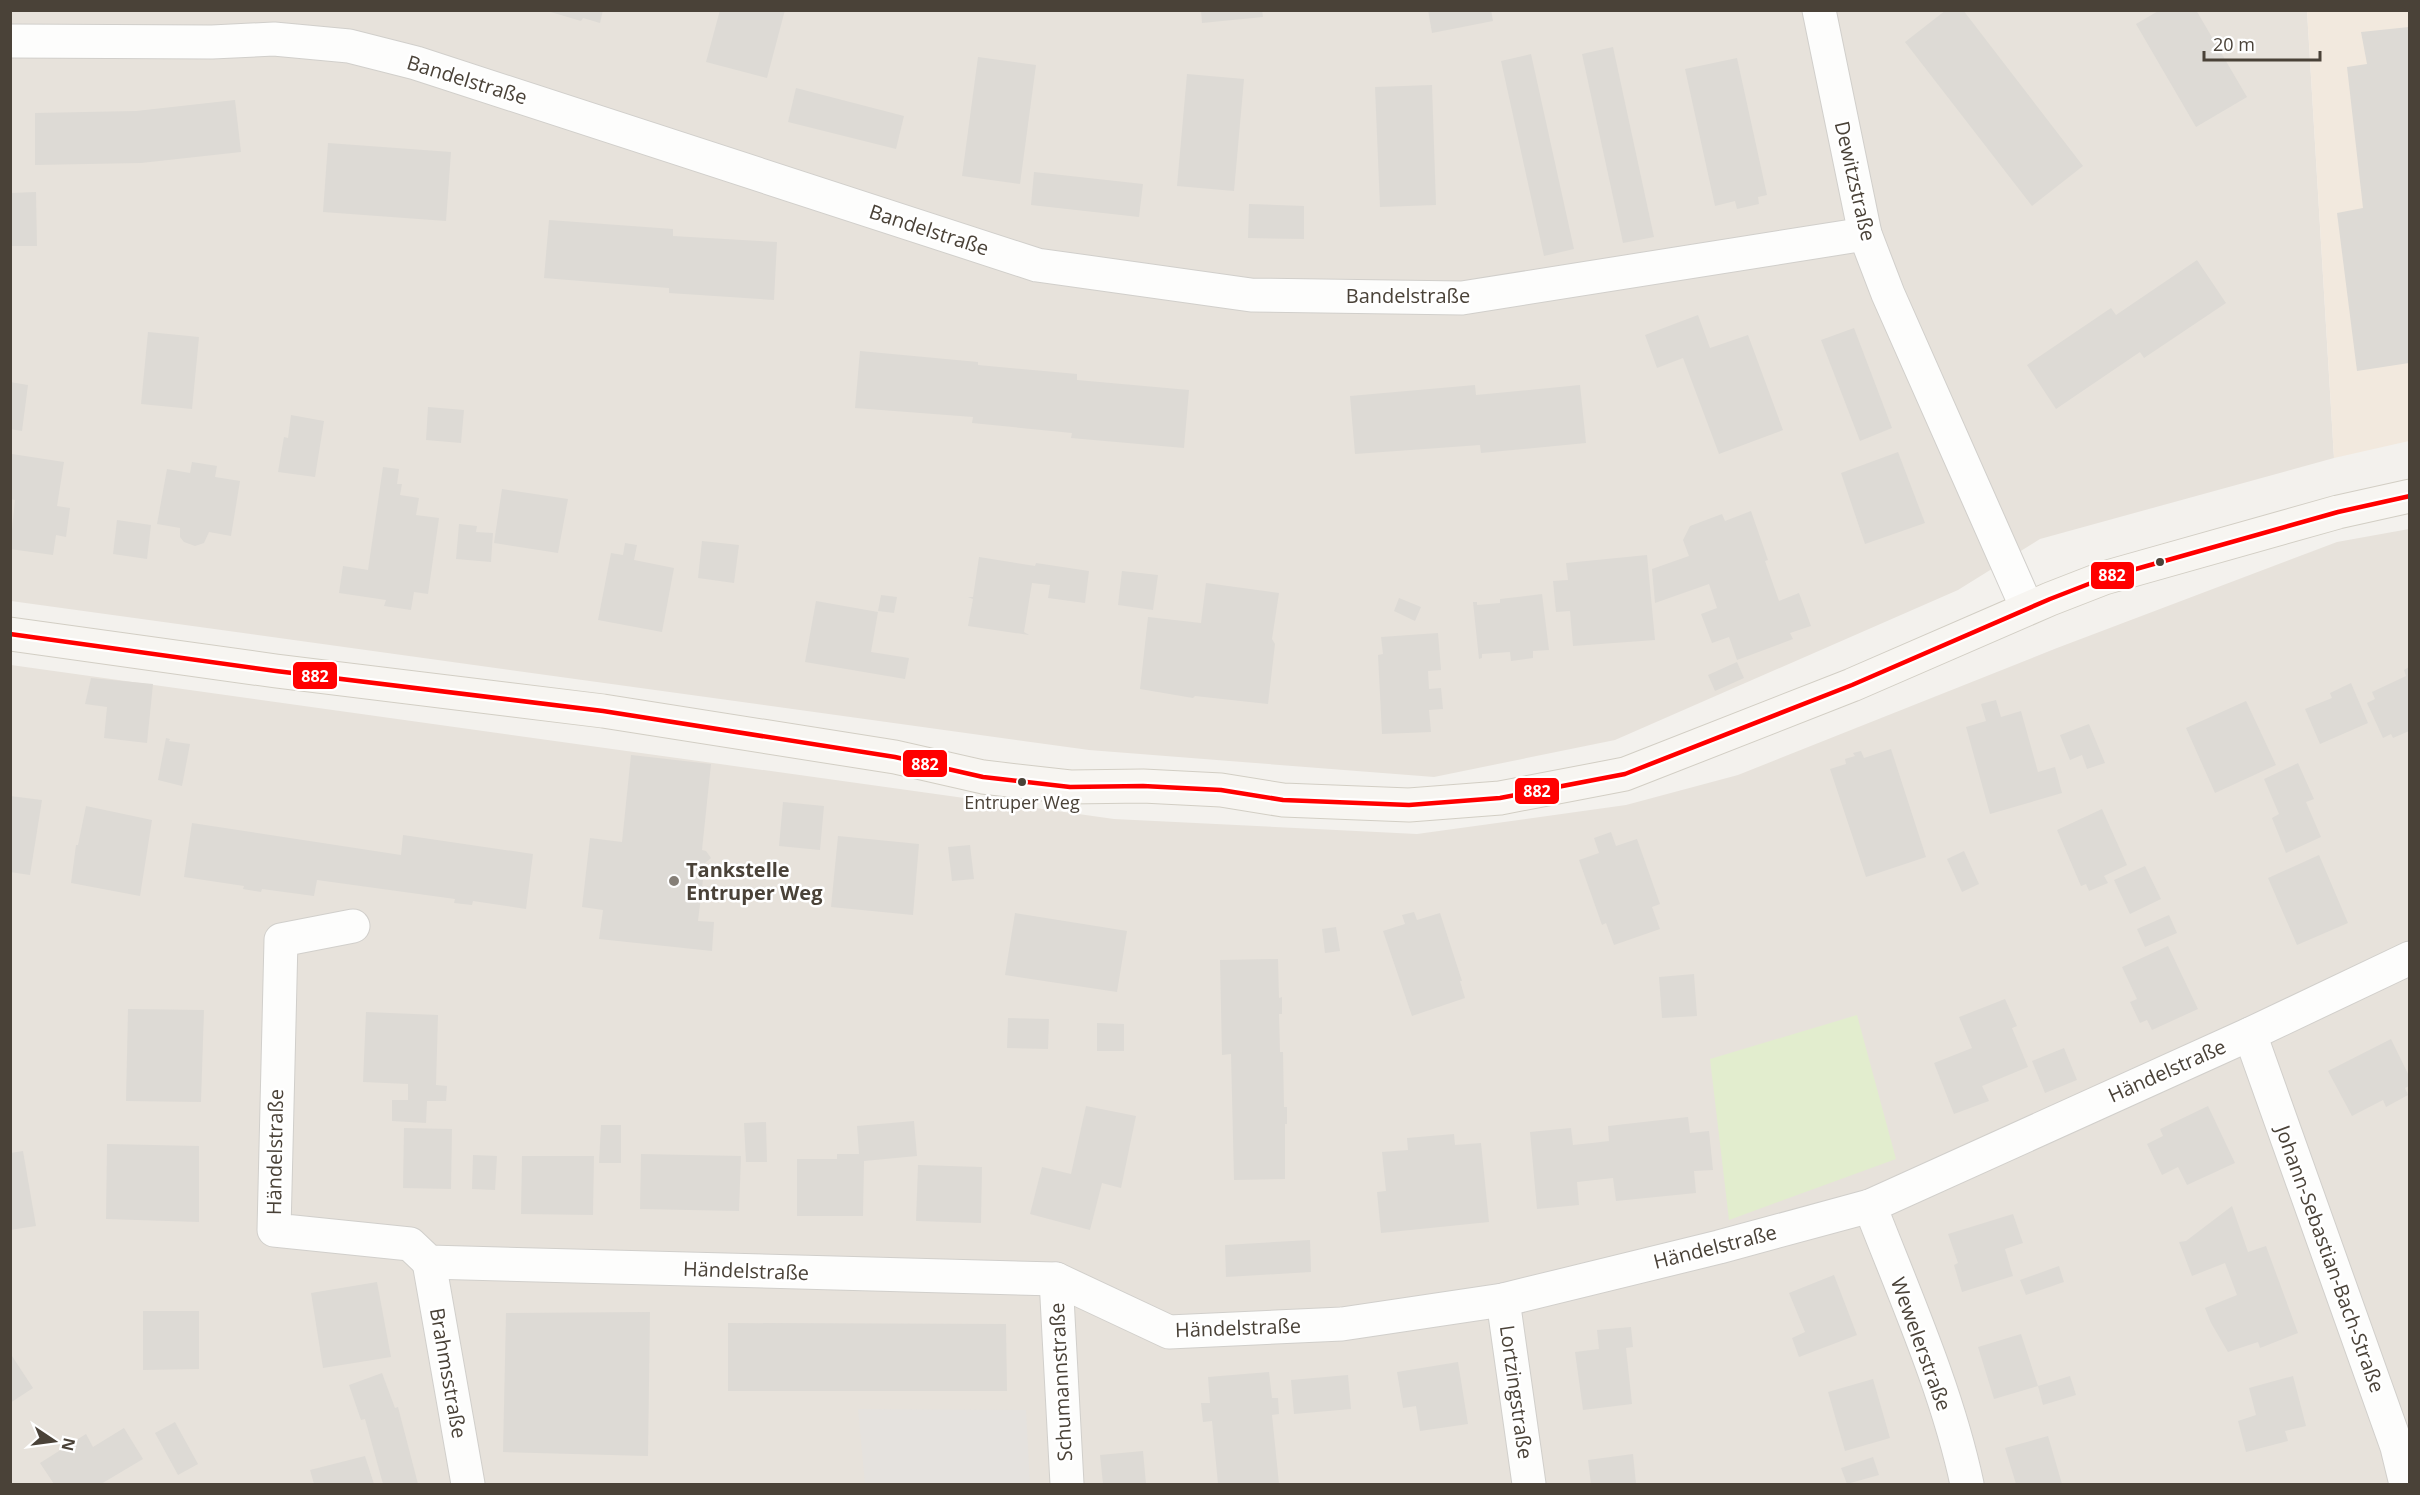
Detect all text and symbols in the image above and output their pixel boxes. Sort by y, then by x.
scale bar [2204,24,2320,62]
text: 20 m [2213,32,2255,56]
street label: Bandelstraße [404,48,531,111]
street label: Dewitzstraße [1829,118,1882,244]
street label: Bandelstraße [866,197,993,262]
street label: Bandelstraße [1346,282,1470,309]
unlabelled marker [2154,556,2166,568]
line badge: 882 [2090,561,2135,590]
text: 882 [2098,564,2126,586]
line badge: 882 [292,661,338,690]
text: 882 [301,665,329,687]
line badge: 882 [902,749,948,778]
text: 882 [911,753,939,775]
marker: Entruper Weg [1016,776,1028,788]
line badge: 882 [1514,777,1560,805]
text: 882 [1523,780,1551,802]
place label: Entruper Weg [964,790,1080,814]
place label: Tankstelle Entruper Weg [686,856,823,906]
marker: Tankstelle Entruper Weg [667,874,681,888]
street label: Händelstraße [2104,1033,2230,1109]
street label: Händelstraße [260,1089,289,1215]
street label: Johann-Sebastian-Bach-Straße [2269,1120,2391,1396]
street label: Händelstraße [1650,1218,1779,1275]
street label: Händelstraße [682,1255,810,1286]
street label: Wewelerstraße [1885,1273,1958,1414]
street label: Schumannstraße [1043,1302,1078,1462]
street label: Brahmsstraße [424,1305,473,1440]
street label: Händelstraße [1174,1312,1302,1343]
street label: Lortzingstraße [1494,1323,1539,1461]
north arrow [24,1411,84,1471]
text: N [56,1436,81,1453]

